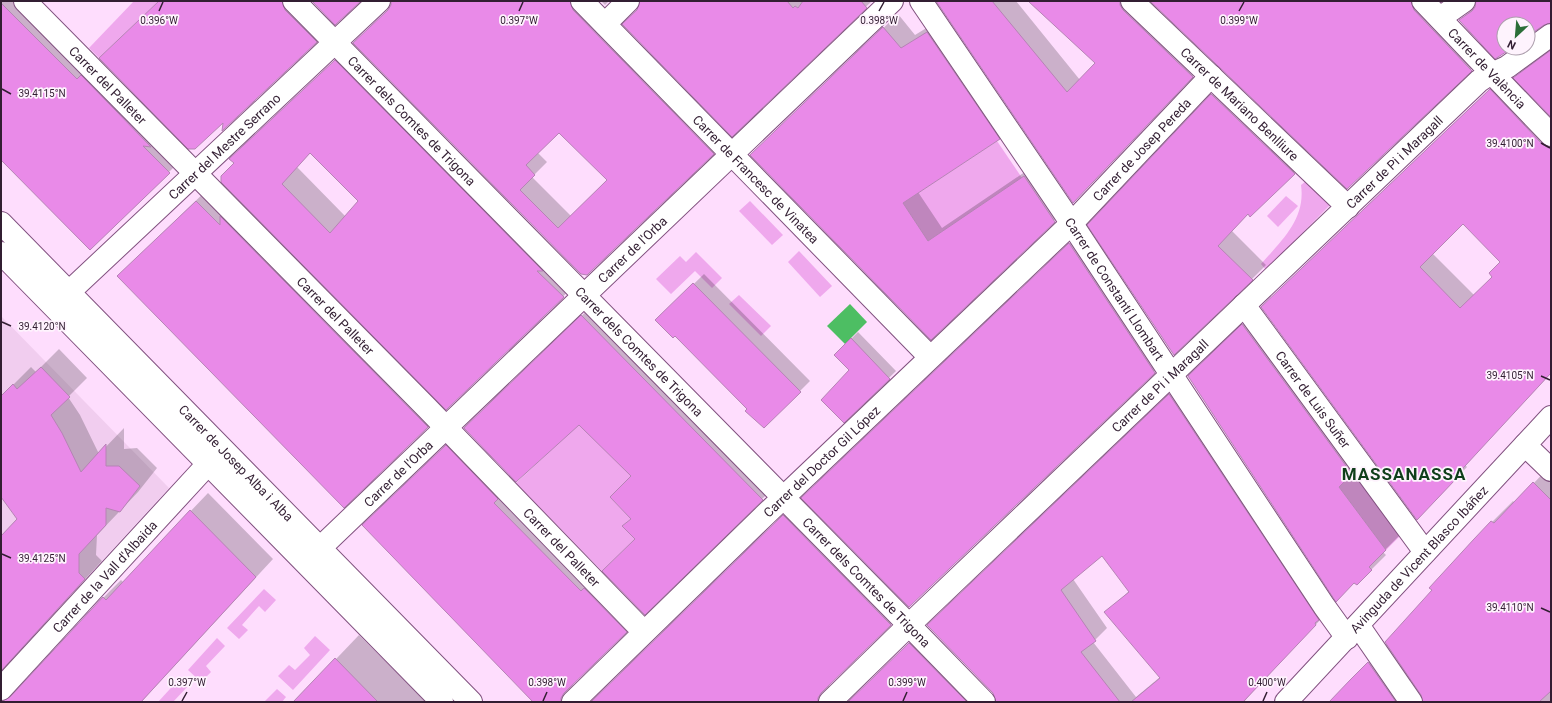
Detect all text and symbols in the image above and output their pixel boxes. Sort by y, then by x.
text: 0.396°W [140,15,178,26]
text: 0.397°W [500,15,538,26]
text: 0.398°W [860,15,898,26]
text: 0.399°W [1220,15,1258,26]
north arrow [1496,16,1536,56]
street label: Carrer de València [1445,25,1529,112]
text: N [1505,37,1518,52]
street label: Carrer del Palleter [66,43,150,128]
street label: Carrer de Mariano Benlliure [1177,44,1302,164]
street label: Carrer dels Comtes de Trigona [345,53,479,189]
text: 39.4115°N [18,88,66,99]
street label: Carrer del Mestre Serrano [166,90,284,203]
street label: Carrer de Josep Pereda [1090,95,1194,204]
street label: Carrer de Francesc de Vinatea [690,112,822,247]
street label: Carrer de Pi i Maragall [1343,113,1446,212]
text: 39.4100°N [1486,138,1534,149]
street label: Carrer de l'Orba [595,213,670,286]
street label: Carrer de Constantí Llombart [1062,215,1167,363]
street label: Carrer del Palleter [294,274,377,358]
street label: Carrer dels Comtes de Trigona [572,284,706,420]
text: 39.4120°N [18,321,66,332]
street label: Carrer de Pi i Maragall [1109,336,1212,436]
street label: Carrer de Luis Suñer [1272,348,1354,452]
text: 39.4105°N [1486,370,1534,381]
street label: Carrer de Josep Alba i Alba [176,402,296,524]
street label: Carrer del Doctor Gil López [761,402,884,520]
street label: Carrer de l'Orba [361,437,436,510]
district label: MASSANASSA [1342,464,1466,484]
street label: Avinguda de Vicent Blasco Ibáñez [1347,482,1492,636]
street label: Carrer del Palleter [520,505,603,590]
street label: Carrer dels Comtes de Trigona [799,515,933,650]
street label: Carrer de la Vall d'Albaida [50,518,160,636]
text: 39.4125°N [18,553,66,564]
text: 39.4110°N [1486,602,1534,613]
text: 0.397°W [168,677,206,688]
text: 0.398°W [528,677,566,688]
text: 0.399°W [888,677,926,688]
text: 0.400°W [1248,677,1286,688]

